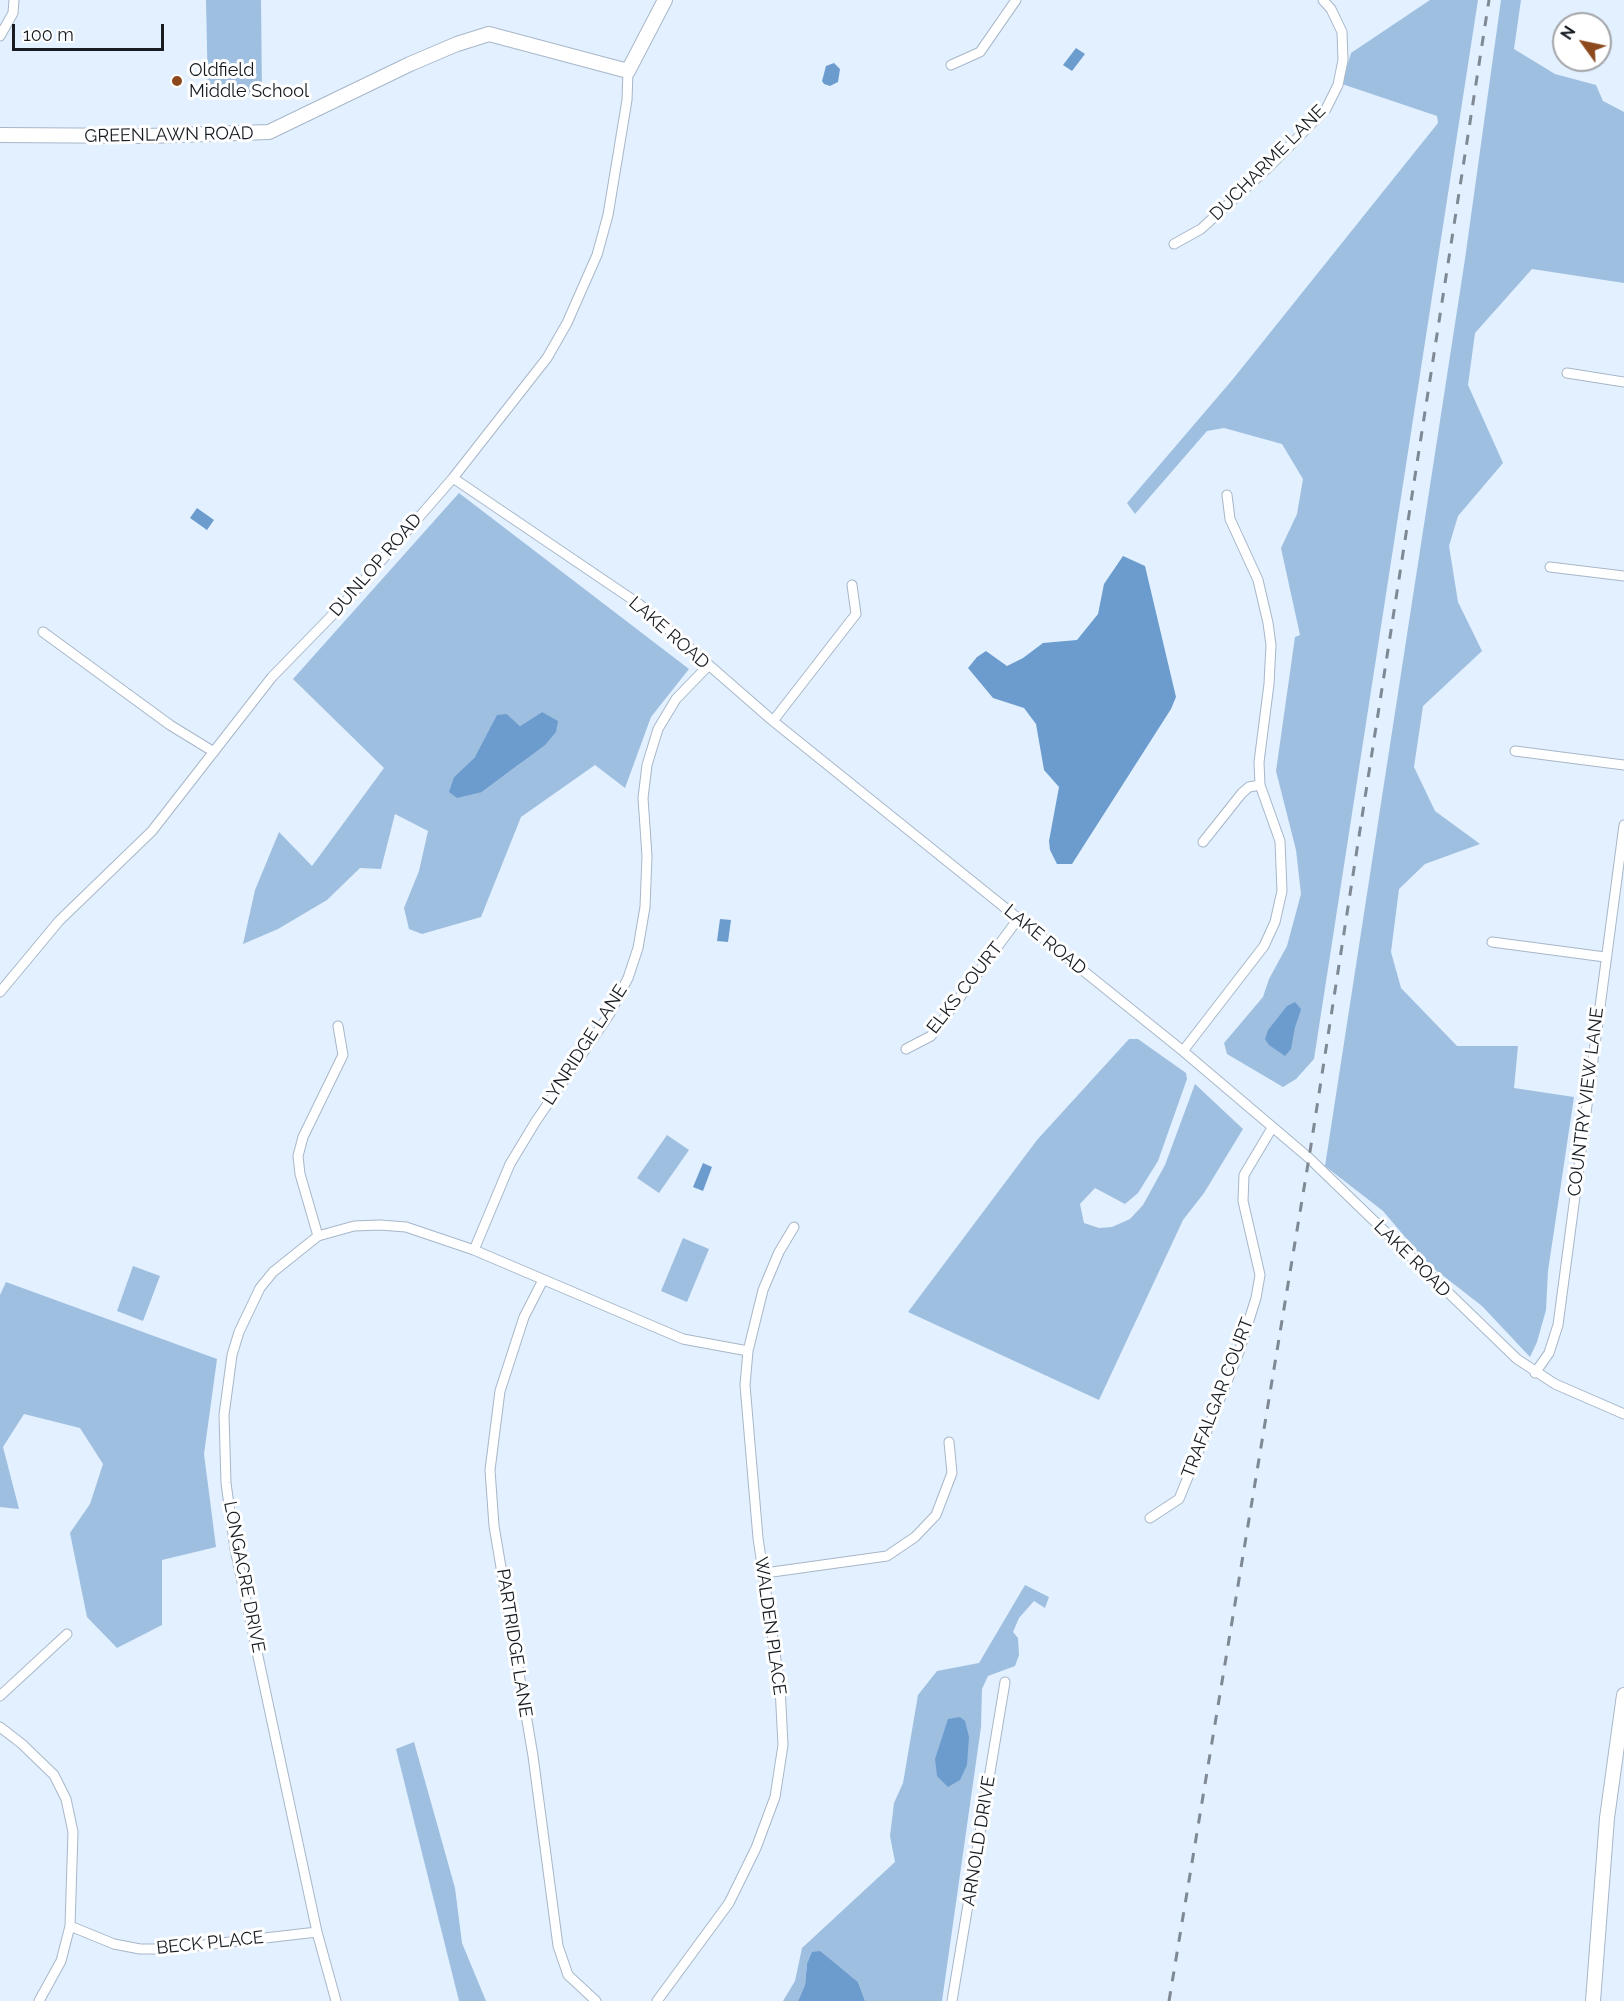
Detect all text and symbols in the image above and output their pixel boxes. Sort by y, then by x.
scale bar [15,12,166,50]
north arrow [1552,12,1612,72]
text: N [1557,23,1579,43]
text: 100 m [23,24,74,45]
place label: Oldfield Middle School [189,60,309,103]
marker: Oldfield Middle School [170,74,184,88]
street label: DUCHARME LANE [1206,101,1330,225]
street label: GREENLAWN ROAD [84,123,254,147]
street label: DUNLOP ROAD [325,509,427,621]
street label: LAKE ROAD [624,592,714,674]
street label: LAKE ROAD [999,900,1091,980]
street label: ELKS COURT [922,938,1008,1038]
street label: LYNRIDGE LANE [538,981,632,1109]
street label: COUNTRY VIEW LANE [1564,1006,1608,1198]
street label: LAKE ROAD [1369,1216,1455,1302]
street label: TRAFALGAR COURT [1177,1315,1259,1481]
street label: LONGACRE DRIVE [219,1499,269,1655]
street label: WALDEN PLACE [750,1555,790,1697]
street label: PARTRIDGE LANE [492,1567,536,1719]
street label: ARNOLD DRIVE [958,1774,1000,1908]
street label: BECK PLACE [155,1927,265,1959]

